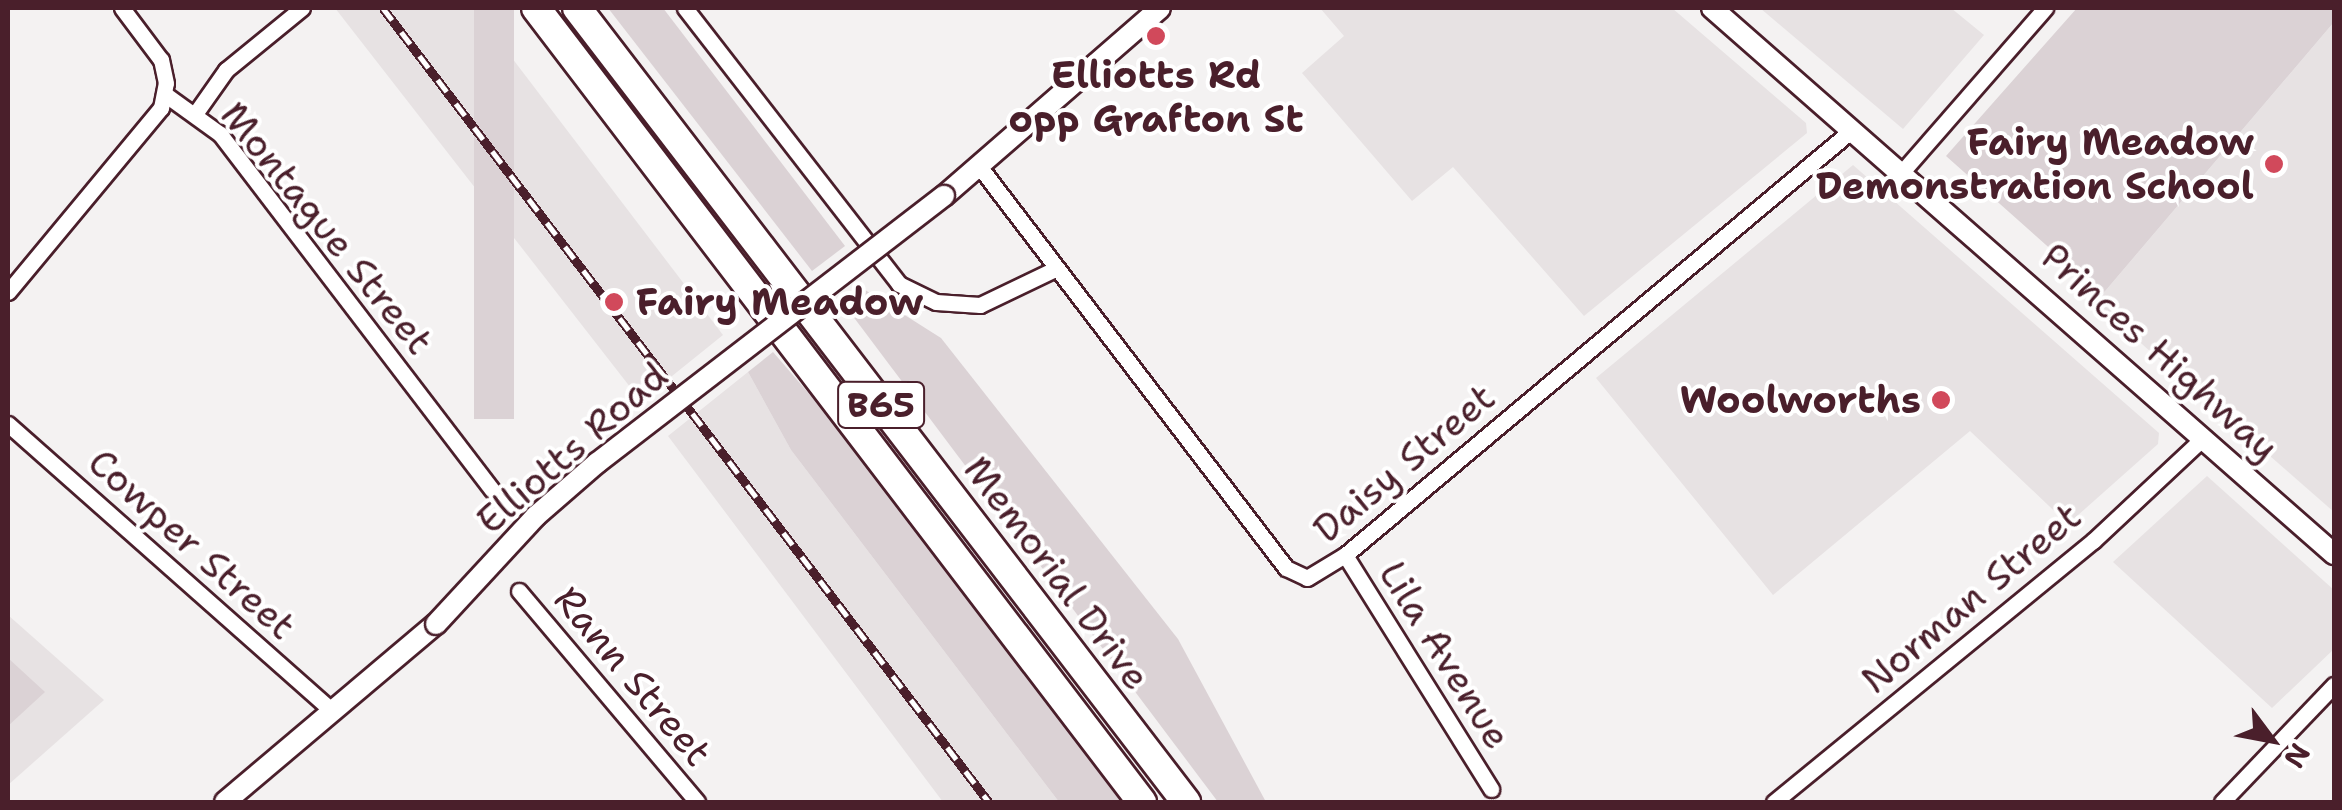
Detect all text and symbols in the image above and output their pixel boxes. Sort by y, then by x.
marker: Elliotts Rd opp Grafton St [1145,25,1167,47]
place label: Elliotts Rd opp Grafton St [1008,52,1304,142]
street label: Montague Street [211,93,443,363]
place label: Fairy Meadow Demonstration School [1816,119,2254,208]
marker: Fairy Meadow Demonstration School [2263,153,2285,175]
street label: Princes Highway [2032,234,2288,470]
place label: Fairy Meadow [636,279,923,325]
marker: Fairy Meadow [601,289,627,315]
street label: Elliotts Road [467,353,677,543]
street label: Daisy Street [1304,374,1504,552]
road number: B65 [836,375,926,435]
place label: Woolworths [1680,377,1921,423]
marker: Woolworths [1930,389,1952,411]
street label: Cowper Street [79,439,305,649]
street label: Memorial Drive [954,447,1160,699]
street label: Norman Street [1852,493,2090,703]
street label: Lila Avenue [1369,553,1521,757]
street label: Rann Street [545,577,721,775]
north arrow [2222,690,2322,790]
text: N [2275,736,2319,775]

